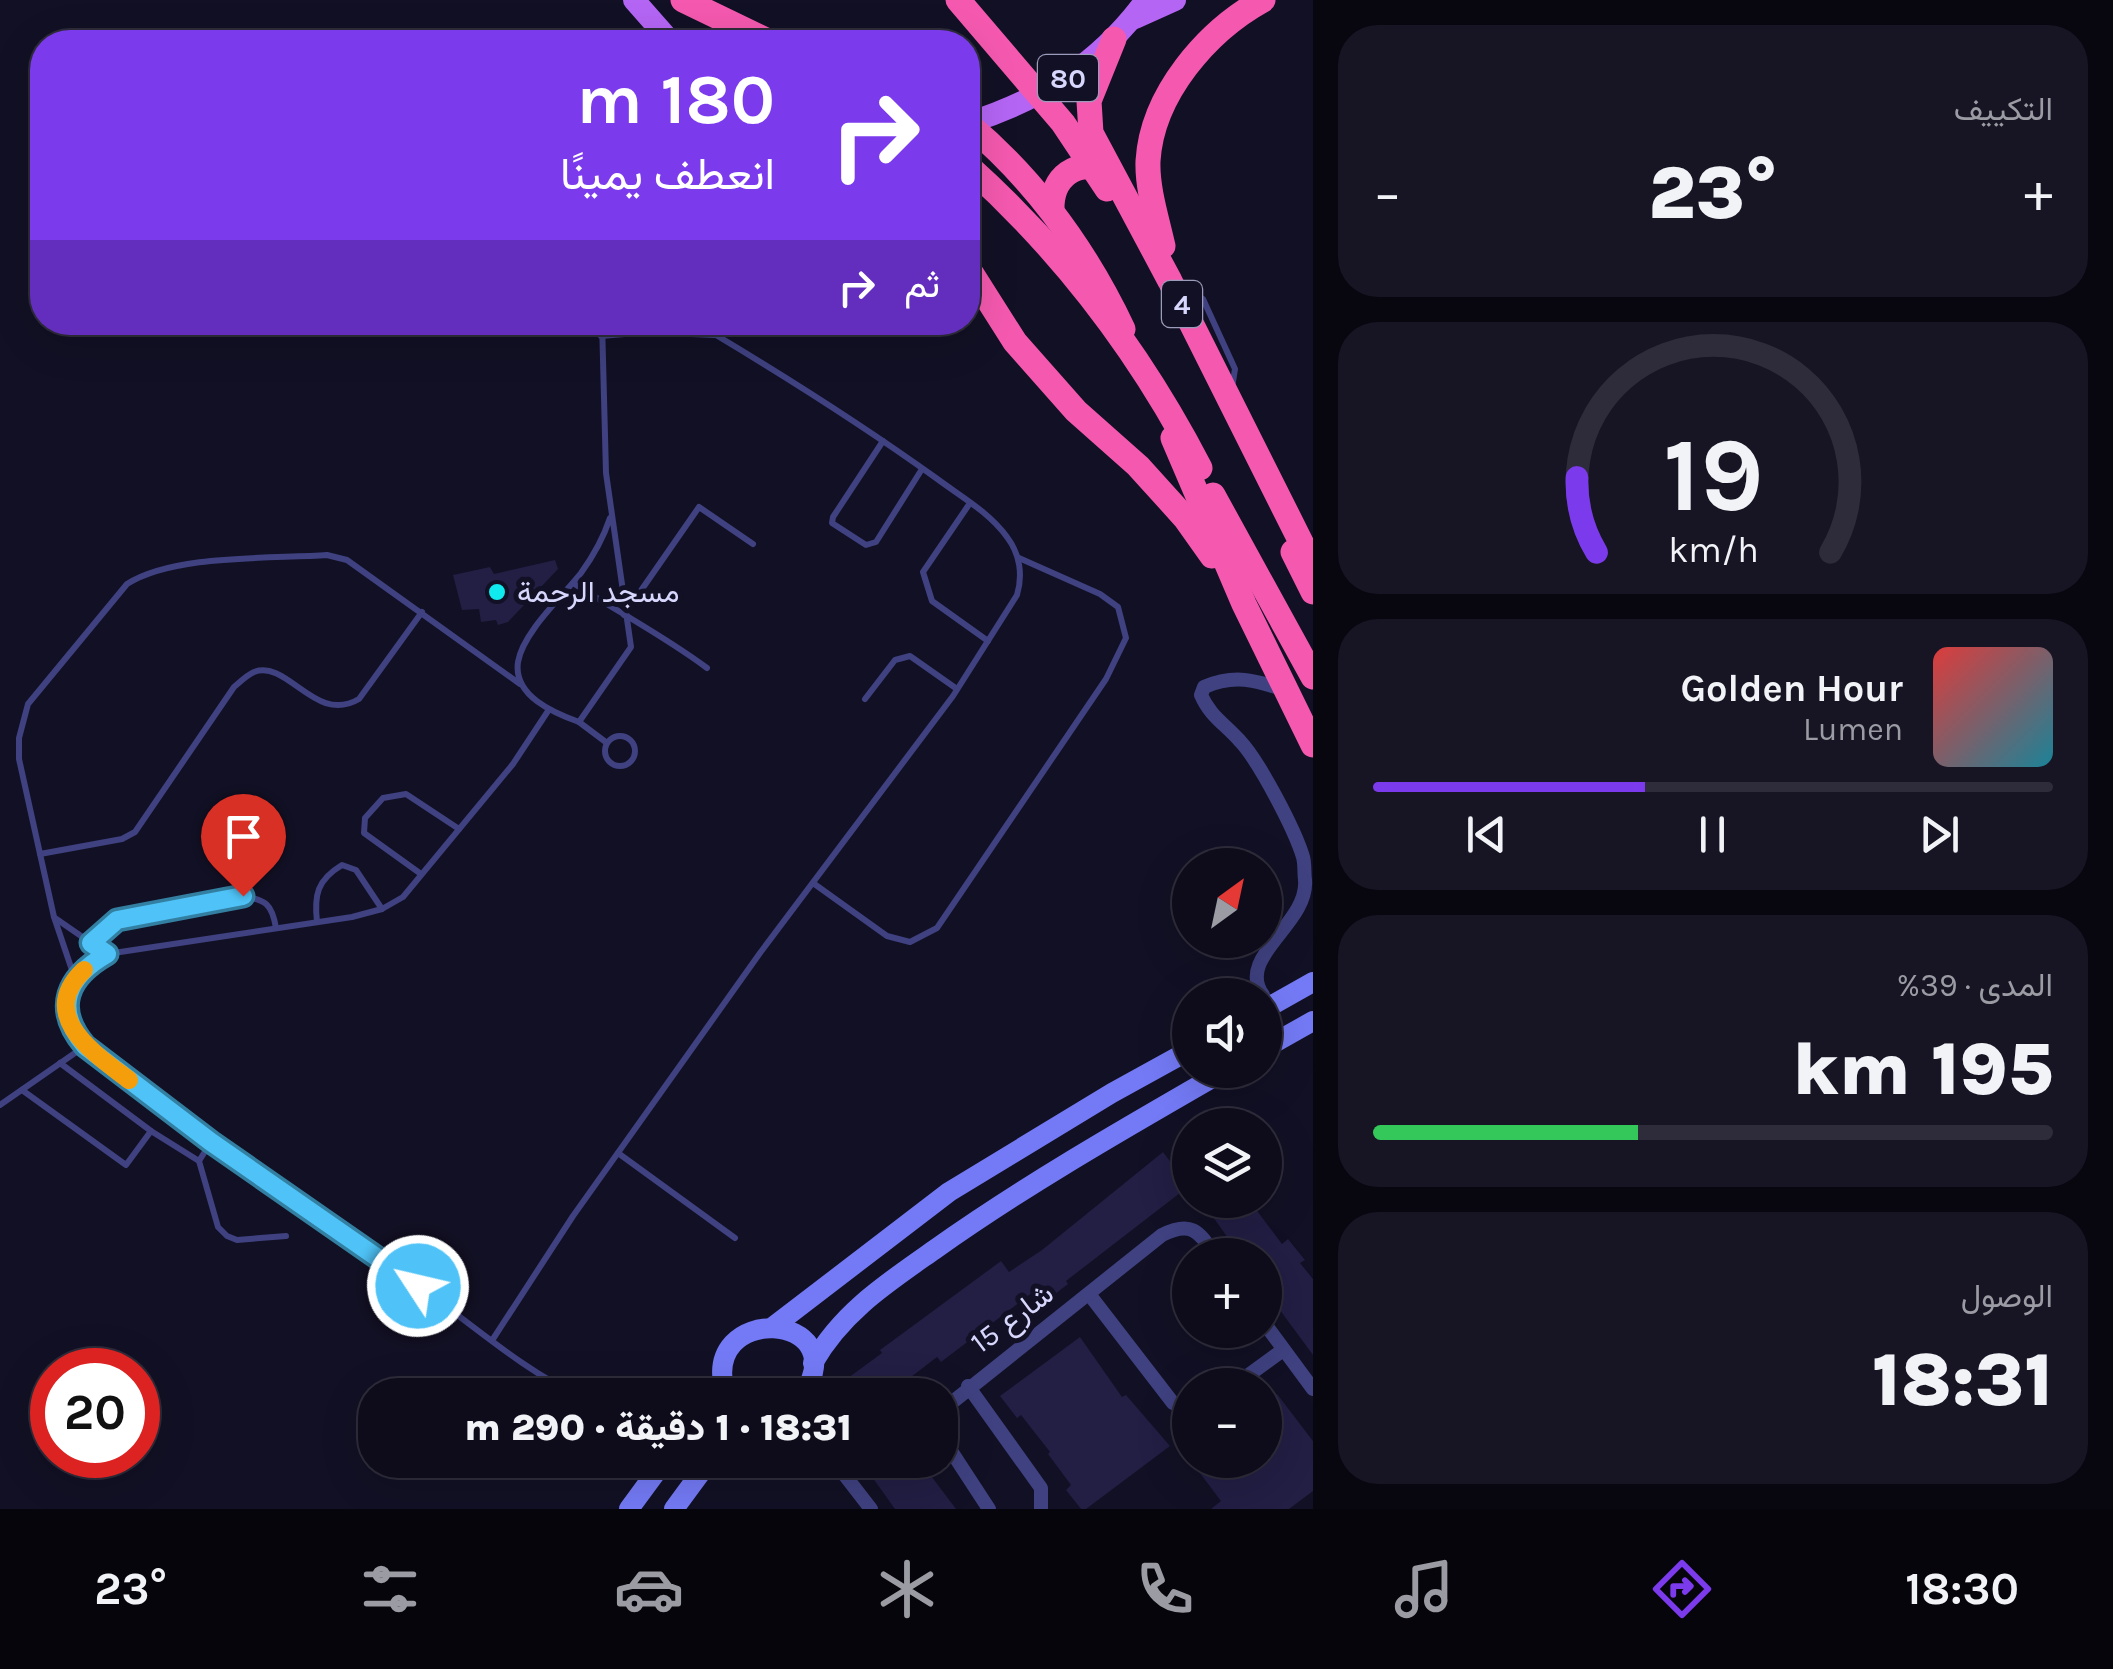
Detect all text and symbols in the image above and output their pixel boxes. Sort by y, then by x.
road number: 80 [1038,55,1098,101]
text: 180 m [576,59,775,141]
icon: right [810,70,940,200]
text: التكييف [1954,91,2053,128]
text: انعطف يمينًا [560,148,775,200]
text: 23° [1648,149,1778,237]
text: − [1373,161,1402,225]
text: + [2024,161,2053,225]
icon: right [829,260,884,315]
text: ثم [904,262,940,307]
road number: 4 [1162,281,1202,327]
text: 19 [1663,415,1763,536]
text: km/h [1668,529,1758,571]
place label: مسجد الرحمة [517,574,680,610]
marker: مسجد الرحمة [486,581,508,603]
text: Golden Hour [1680,666,1903,711]
text: Lumen [1803,711,1903,748]
pin [201,794,286,897]
icon: previous [1459,807,1514,862]
icon: pause [1685,807,1740,862]
icon: next [1912,807,1967,862]
icon: arrive [216,809,271,864]
north arrow [1172,848,1282,958]
map controls [1172,848,1282,1478]
text: المدى · 39% [1897,967,2053,1004]
button: sound [1172,978,1282,1088]
text: 195 km [1792,1025,2053,1113]
button: layers [1172,1108,1282,1218]
position arrow [366,1234,470,1338]
button: + [1172,1238,1282,1348]
street label: شارع 15 [964,1275,1062,1362]
text: الوصول [1961,1278,2053,1315]
text: 18:31 [1872,1336,2053,1424]
speed limit sign: 20 [30,1348,160,1478]
button: − [1172,1368,1282,1478]
text: 18:31 · 1 دقيقة · 290 m [464,1405,852,1450]
icon: filters [355,1554,425,1624]
icon: car [614,1554,684,1624]
icon: climate [872,1554,942,1624]
icon: phone [1130,1554,1200,1624]
icon: music [1389,1554,1459,1624]
icon: directions [1647,1554,1717,1624]
text: 23° [94,1563,167,1615]
text: 18:30 [1905,1563,2019,1615]

